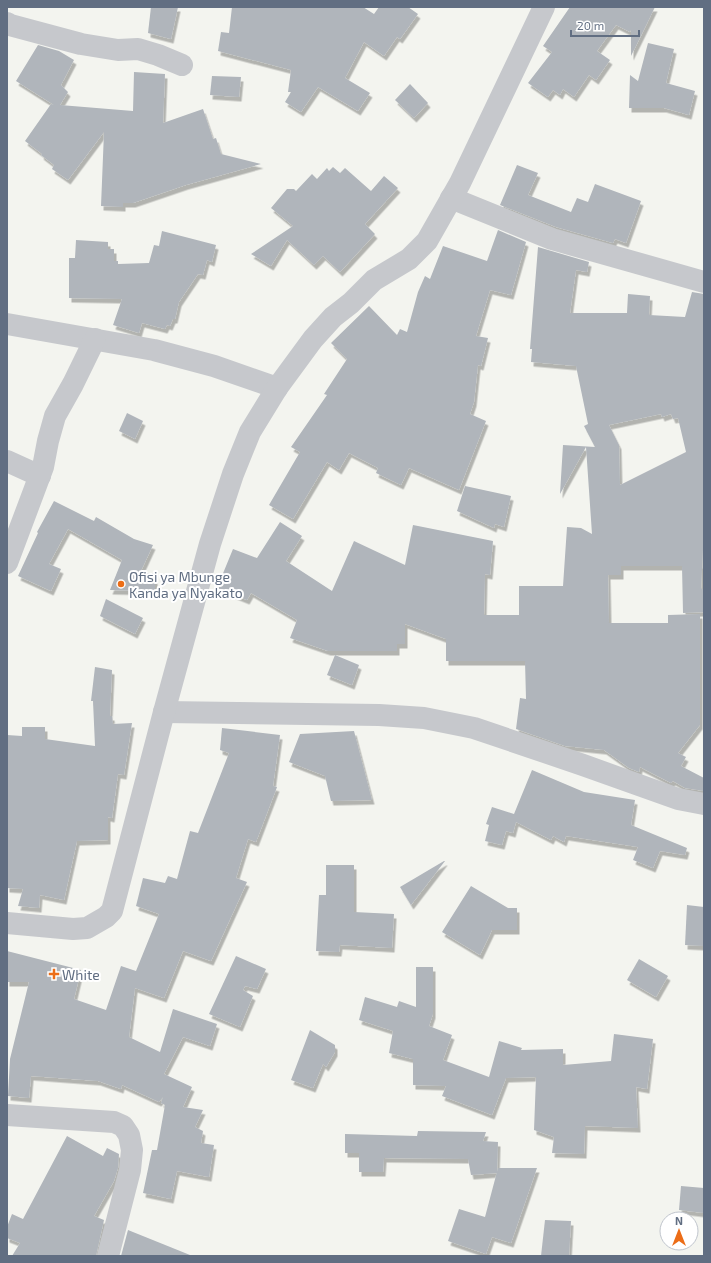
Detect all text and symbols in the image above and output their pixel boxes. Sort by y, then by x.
scale bar [571,12,639,38]
text: 20 m [577,18,604,32]
place label: Ofisi ya Mbunge Kanda ya Nyakato [129,568,243,601]
marker: Ofisi ya Mbunge Kanda ya Nyakato [116,579,126,589]
place label: White [62,966,100,983]
marker: White [49,969,59,979]
north arrow [659,1211,699,1251]
text: N [675,1214,683,1227]

